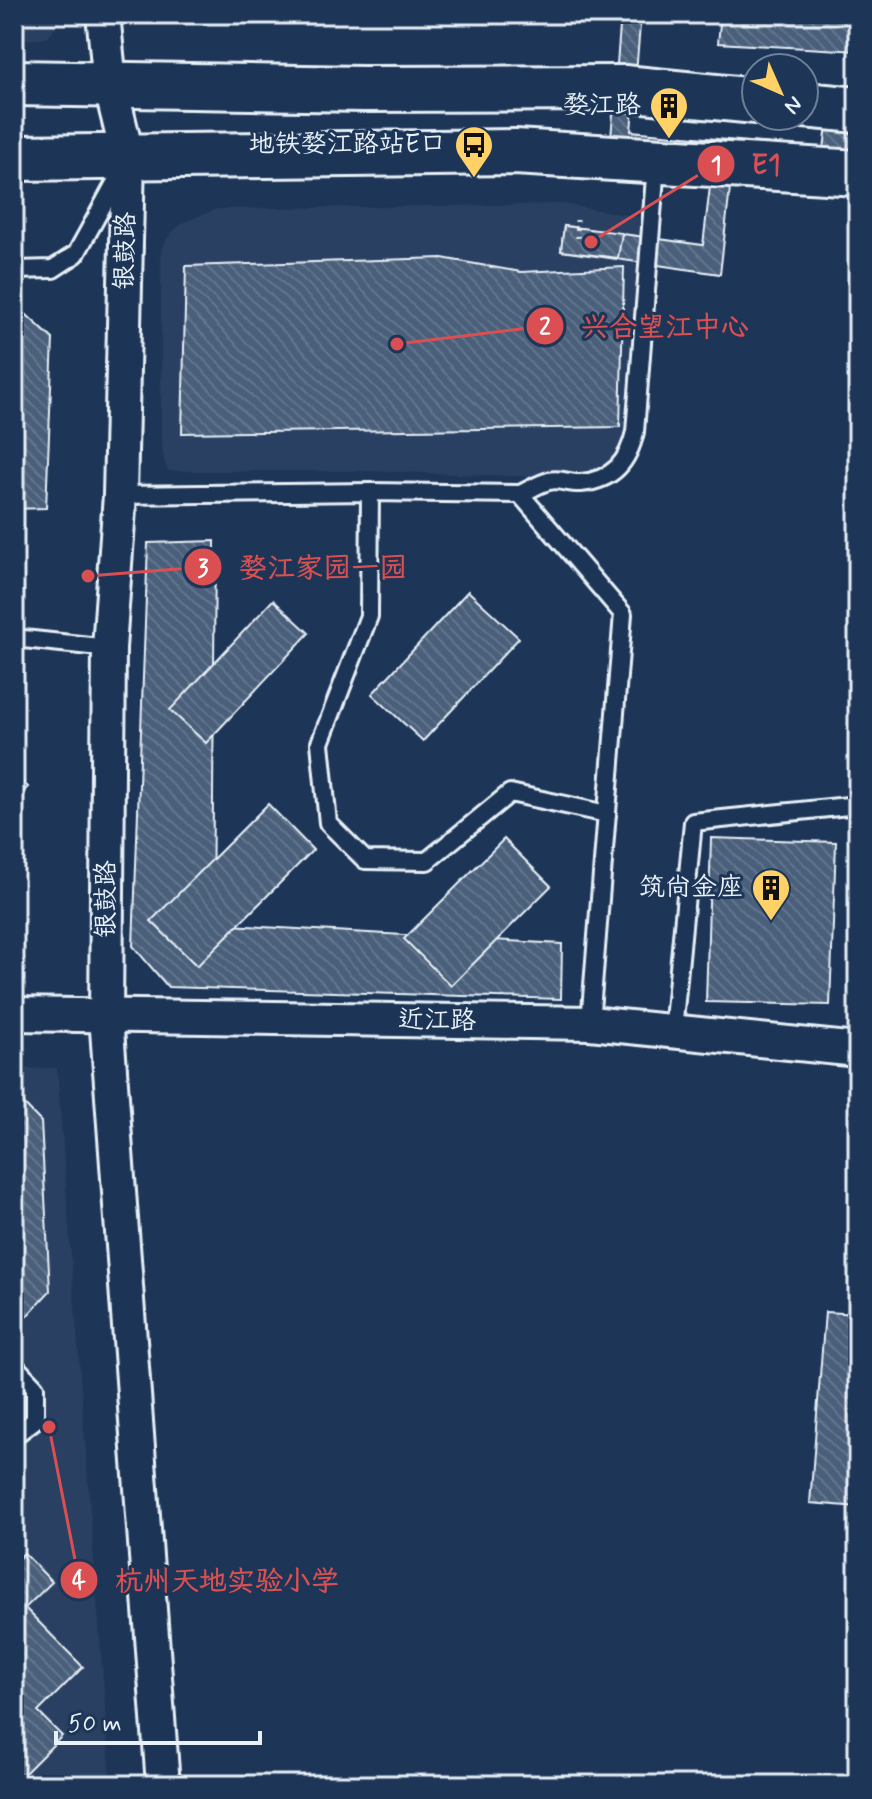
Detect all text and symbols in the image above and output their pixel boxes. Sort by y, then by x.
north arrow [740,52,820,132]
building icon: 婺江路 [648,85,690,140]
place label: 婺江路 [563,89,641,123]
text: N [778,90,808,120]
bus stop icon: 地铁婺江路站E口 [453,124,495,179]
place label: 地铁婺江路站E口 [249,128,446,162]
callout: E1 [696,138,797,190]
text: E1 [752,148,780,185]
text: 1 [711,151,721,182]
street label: 银鼓路 [108,212,144,290]
callout: 兴合望江中心 [525,300,765,352]
text: 兴合望江中心 [581,310,749,347]
text: 2 [539,312,551,343]
callout: 婺江家园一园 [183,541,423,593]
text: 婺江家园一园 [239,551,407,588]
text: 3 [198,554,209,585]
street label: 银鼓路 [90,860,124,938]
building icon: 筑尚金座 [750,867,792,922]
place label: 筑尚金座 [639,871,743,905]
street label: 近江路 [398,1003,476,1039]
callout: 杭州天地实验小学 [59,1554,355,1606]
text: 杭州天地实验小学 [115,1564,339,1601]
text: 4 [72,1566,86,1597]
scale bar [56,1695,260,1745]
text: 50 m [68,1709,122,1740]

